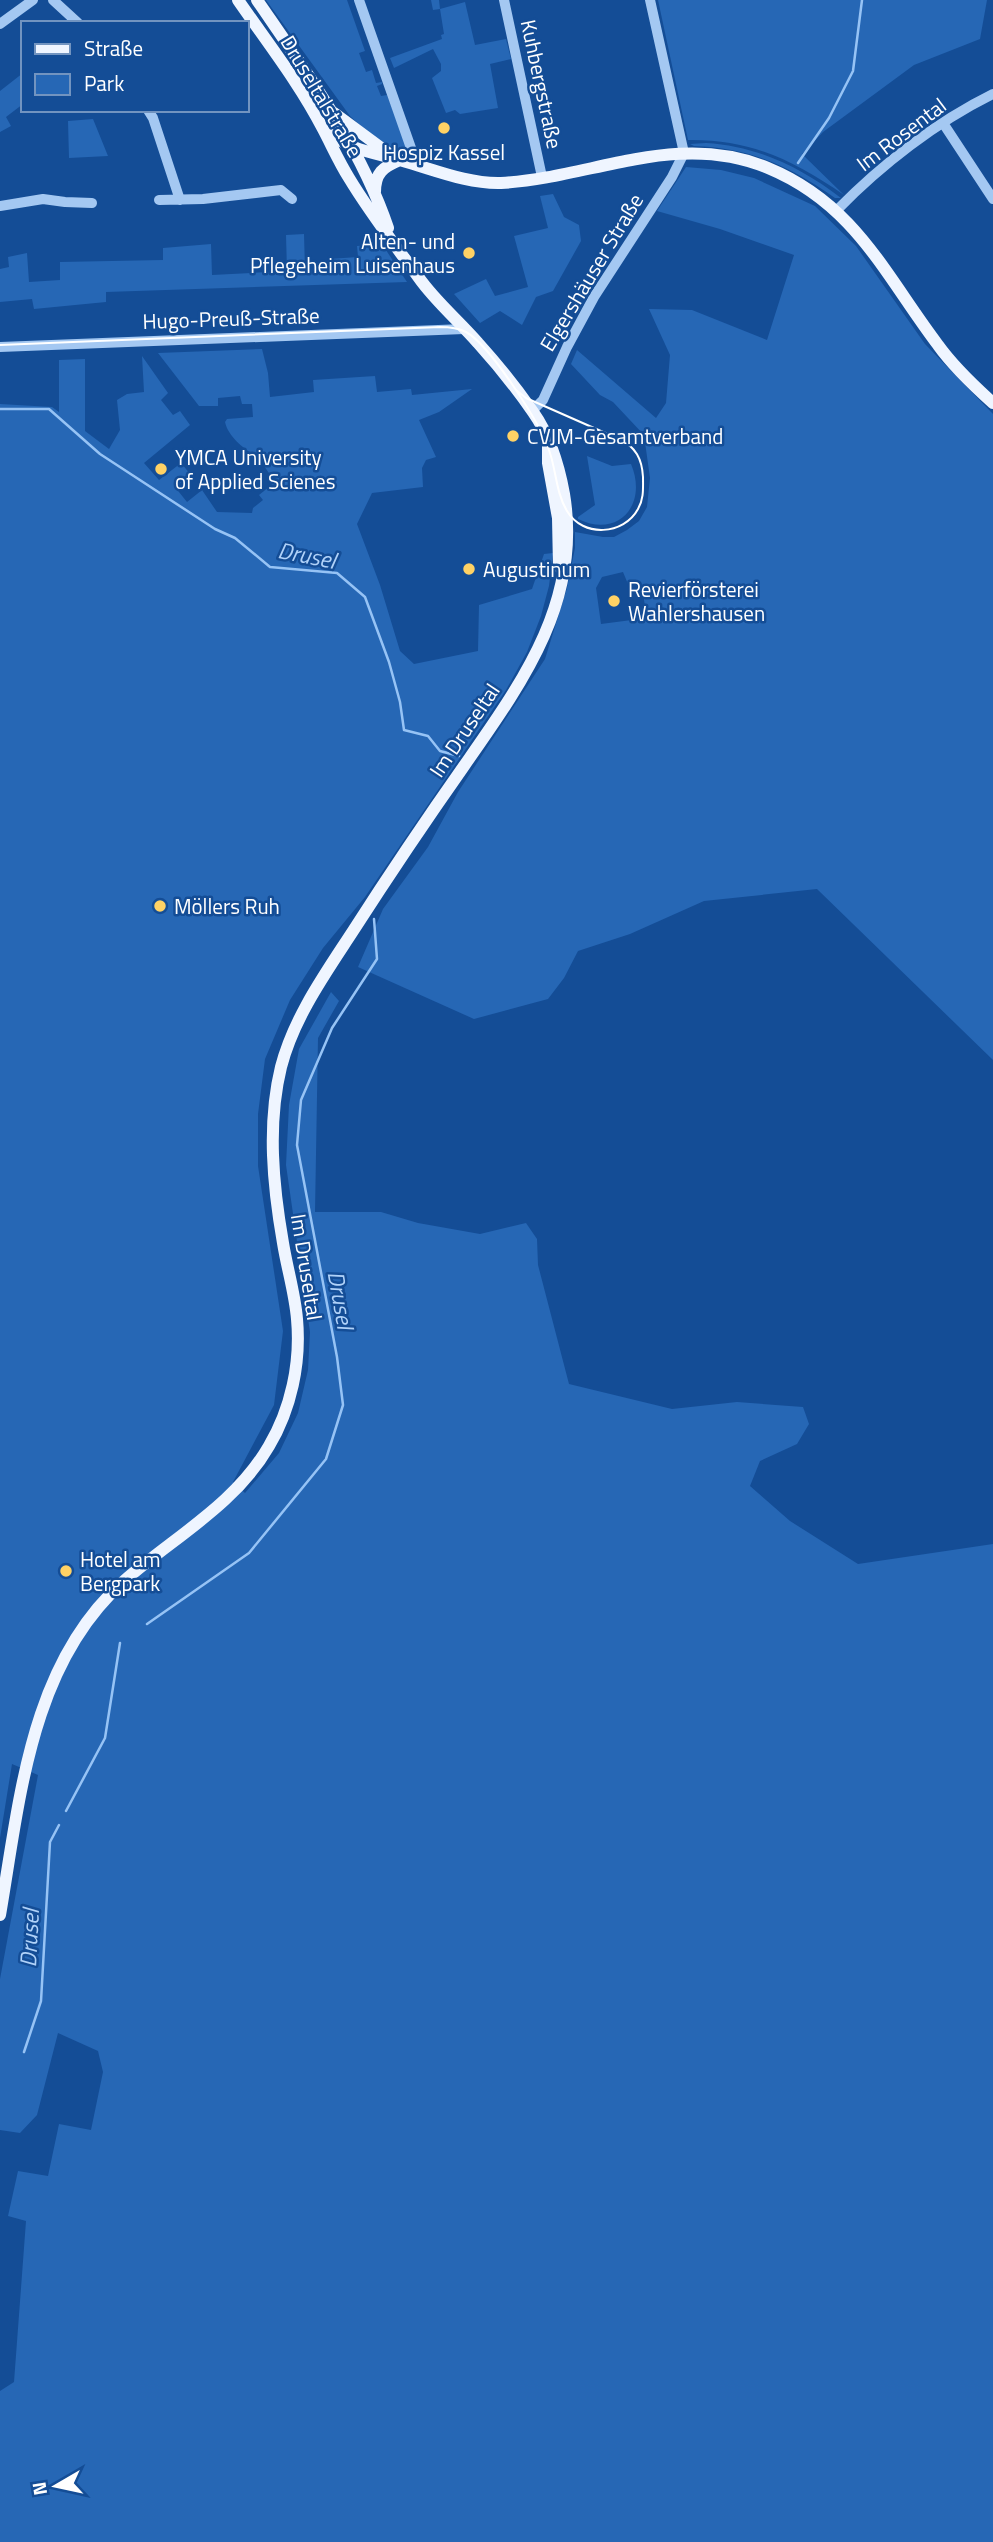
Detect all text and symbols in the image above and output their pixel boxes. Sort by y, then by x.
street label: Kuhbergstraße [513,16,571,152]
legend [21,21,248,112]
street label: Druseltalstraße [273,29,371,163]
text: Straße [84,32,143,64]
text: Park [84,67,124,99]
street label: Im Rosental [849,89,953,179]
marker: Hospiz Kassel [436,120,452,136]
place label: Hospiz Kassel [383,136,505,168]
street label: Elgershäuser Straße [531,187,651,357]
place label: Alten- und Pflegeheim Luisenhaus [250,225,455,281]
marker: Alten- und Pflegeheim Luisenhaus [461,245,477,261]
street label: Hugo-Preuß-Straße [142,299,320,337]
place label: CVJM-Gesamtverband [527,420,723,452]
marker: CVJM-Gesamtverband [505,428,521,444]
place label: YMCA University of Applied Scienes [175,441,335,497]
marker: YMCA University of Applied Scienes [153,461,169,477]
water label: Drusel [275,532,342,578]
place label: Augustinum [483,553,590,585]
marker: Augustinum [461,561,477,577]
place label: Revierförsterei Wahlershausen [628,573,765,629]
marker: Revierförsterei Wahlershausen [606,593,622,609]
street label: Im Druseltal [421,677,507,783]
place label: Möllers Ruh [174,890,280,922]
marker: Möllers Ruh [152,898,168,914]
street label: Im Druseltal [283,1212,331,1322]
water label: Drusel [319,1268,364,1335]
place label: Hotel am Bergpark [80,1543,161,1599]
marker: Hotel am Bergpark [58,1563,74,1579]
water label: Drusel [10,1905,48,1968]
north arrow [21,2451,91,2521]
text: N [23,2480,54,2498]

